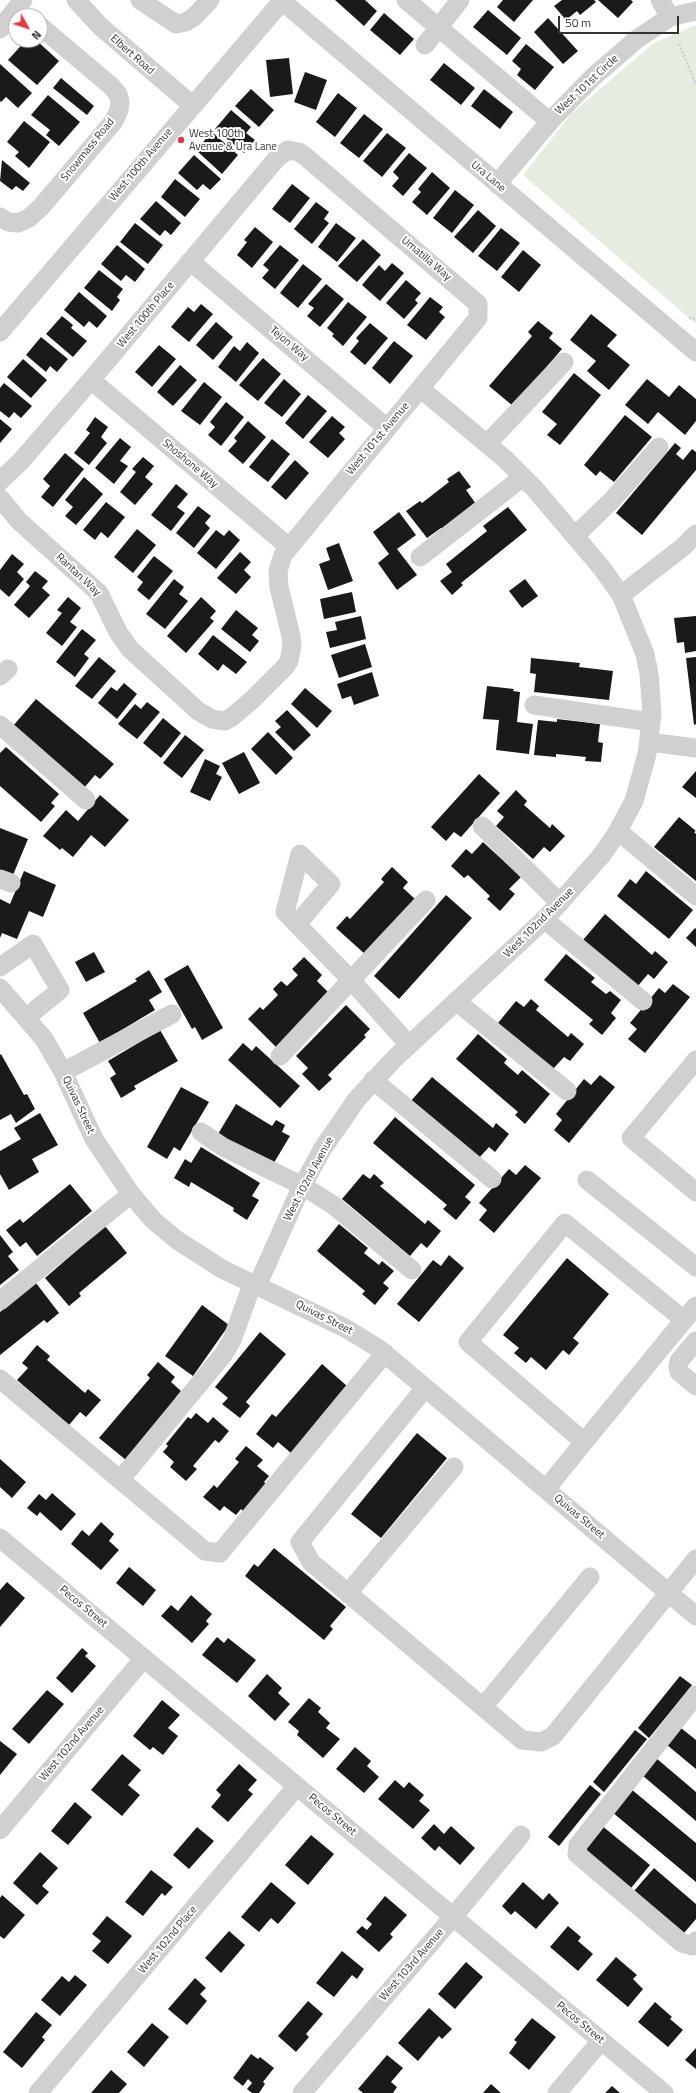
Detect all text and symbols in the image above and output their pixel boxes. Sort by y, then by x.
north arrow [8,8,48,48]
scale bar [560,8,681,34]
text: 50 m [565,13,591,32]
text: N [28,27,45,43]
street label: Elbert Road [107,32,157,78]
street label: West 101st Circle [553,52,621,118]
street label: Snowmass Road [59,116,117,184]
street label: West 100th Avenue [107,126,175,204]
place label: West 100th Avenue & Ura Lane [189,127,277,153]
marker: West 100th Avenue & Ura Lane [176,135,186,145]
street label: Ura Lane [468,159,508,195]
street label: Umatilla Way [398,234,454,284]
street label: West 100th Place [115,279,177,351]
street label: Tejon Way [267,324,311,364]
street label: West 101st Avenue [344,400,412,478]
street label: Shoshone Way [159,437,221,491]
street label: Raritan Way [53,551,103,599]
street label: West 102nd Avenue [501,885,577,961]
street label: Quivas Street [59,1074,97,1136]
street label: West 102nd Avenue [281,1135,337,1223]
street label: Quivas Street [293,1298,355,1338]
street label: Quivas Street [551,1492,607,1542]
street label: Pecos Street [56,1583,110,1631]
street label: West 102nd Avenue [37,1704,107,1784]
street label: Pecos Street [305,1791,359,1839]
street label: West 102nd Place [136,1904,200,1976]
street label: West 103rd Avenue [377,1926,447,2004]
street label: Pecos Street [553,1999,607,2047]

